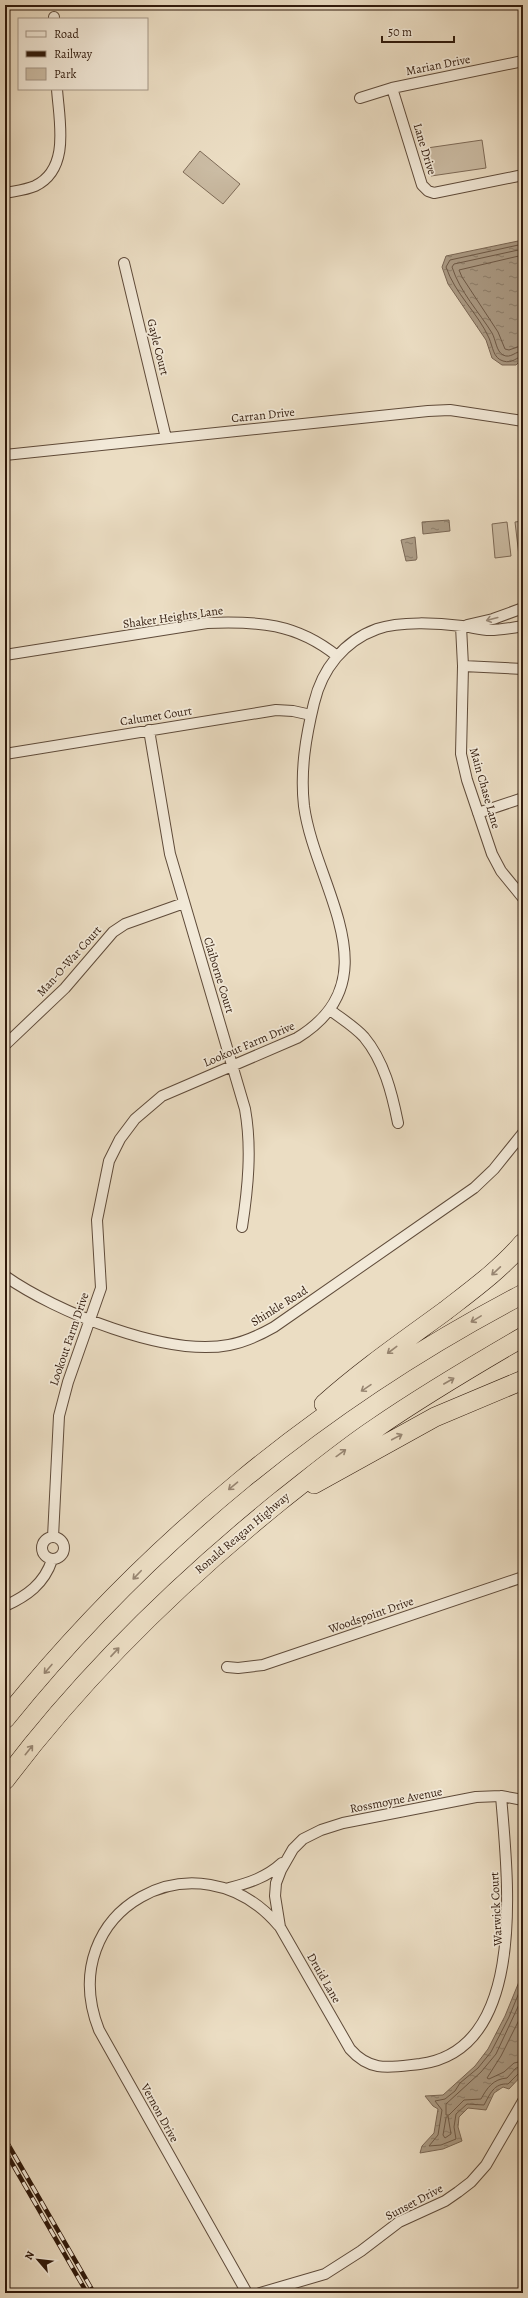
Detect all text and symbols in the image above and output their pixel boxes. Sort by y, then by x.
legend [18,18,148,90]
scale bar [382,18,454,44]
text: 50 m [388,24,412,40]
text: Road [54,26,80,42]
text: Railway [54,46,93,62]
street label: Marian Drive [405,51,471,79]
text: Park [54,66,77,82]
street label: Lane Drive [410,121,440,177]
street label: Gayle Court [143,317,173,377]
street label: Carran Drive [231,404,295,426]
street label: Shaker Heights Lane [122,602,224,632]
one-way arrow [486,616,499,623]
street label: Calumet Court [119,702,193,730]
street label: Main Chase Lane [466,746,504,830]
street label: Man-O-War Court [33,922,105,1000]
street label: Claiborne Court [200,935,238,1015]
street label: Lookout Farm Drive [201,1018,297,1070]
one-way arrow [490,1266,501,1275]
street label: Shinkle Road [248,1282,311,1330]
street label: Lookout Farm Drive [46,1290,92,1388]
one-way arrow [470,1316,482,1324]
one-way arrow [387,1346,398,1354]
one-way arrow [443,1376,455,1384]
one-way arrow [361,1384,372,1392]
one-way arrow [391,1433,403,1441]
one-way arrow [335,1449,346,1457]
one-way arrow [227,1482,238,1491]
street label: Ronald Reagan Highway [191,1488,293,1577]
one-way arrow [132,1570,142,1580]
street label: Woodspoint Drive [325,1593,416,1637]
one-way arrow [110,1647,120,1657]
one-way arrow [43,1664,52,1674]
one-way arrow [25,1744,34,1755]
street label: Rossmoyne Avenue [348,1783,444,1817]
street label: Warwick Court [486,1872,506,1947]
street label: Druid Lane [303,1950,345,2006]
street label: Vernon Drive [137,2080,183,2145]
street label: Sunset Drive [382,2180,446,2224]
north arrow [18,2240,58,2280]
text: N [21,2248,38,2263]

